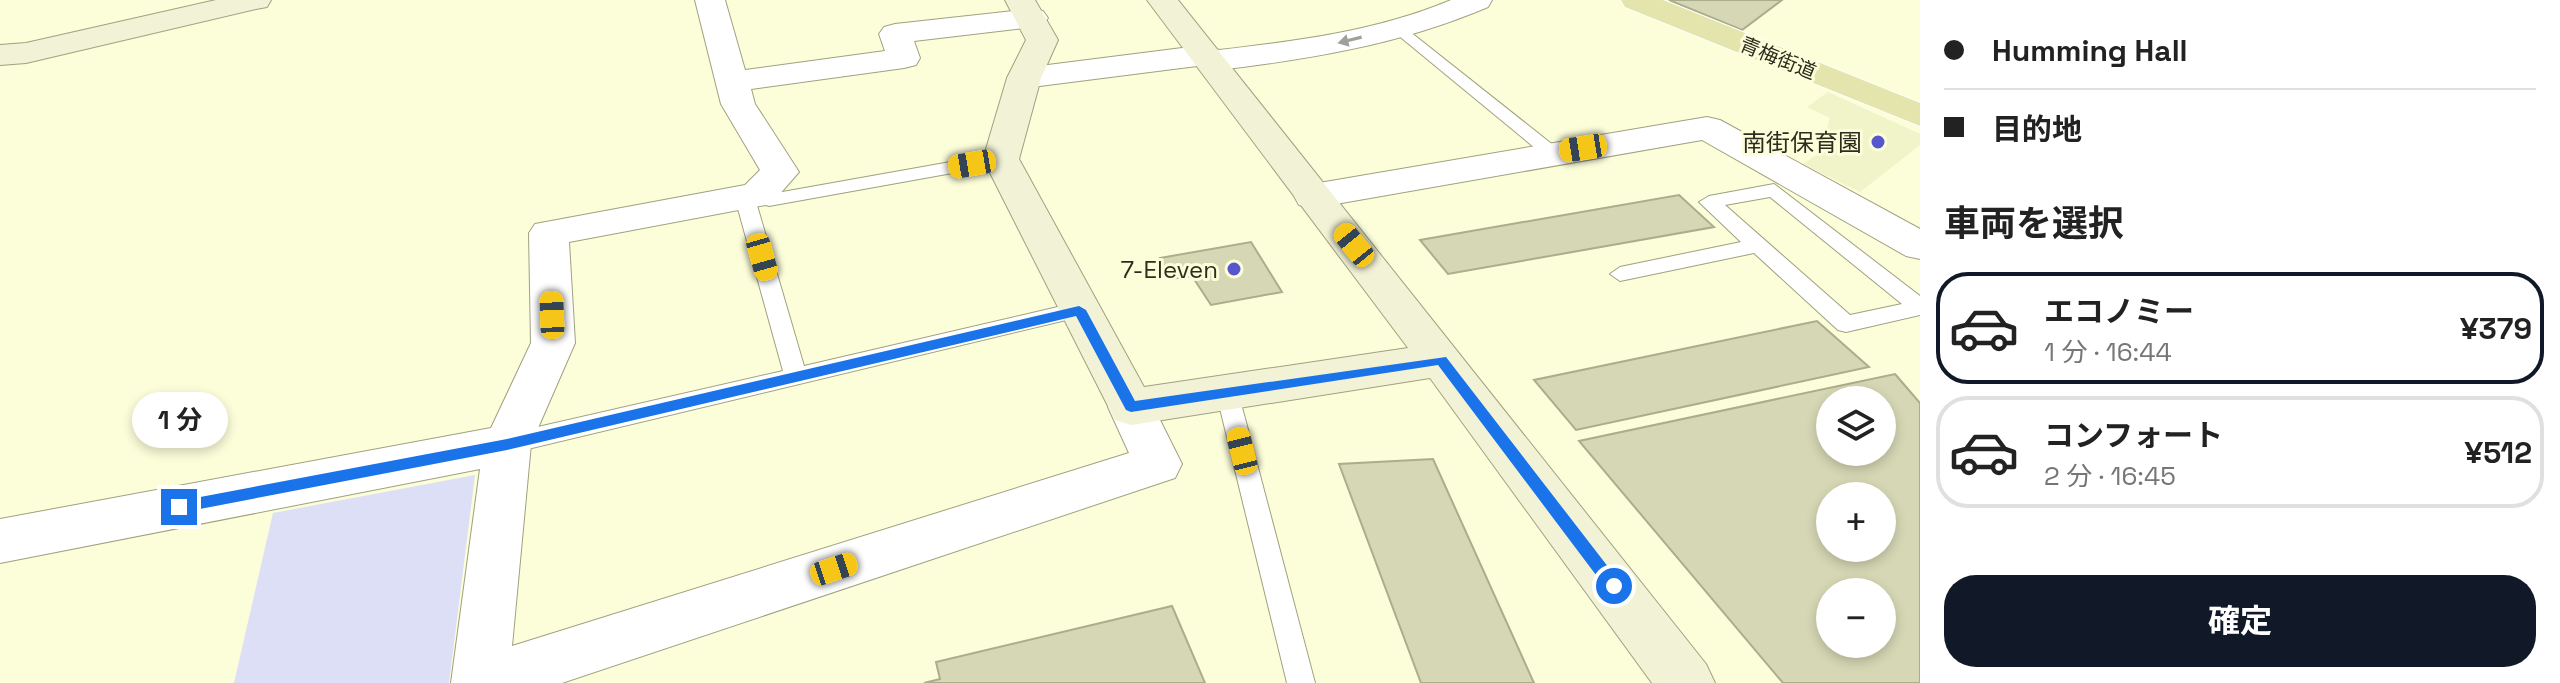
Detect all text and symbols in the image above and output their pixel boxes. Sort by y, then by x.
street label: 青梅街道 [1736,31,1820,85]
text: Humming Hall [1992,31,2188,70]
one-way arrow [1337,35,1362,47]
text: 目的地 [1992,110,2082,149]
place label: 南街保育園 [1742,127,1862,158]
car [1557,132,1609,164]
marker: 南街保育園 [1869,133,1887,151]
car [946,148,998,180]
text: 車両を選択 [1944,201,2124,247]
car [1330,219,1378,271]
car [744,231,780,283]
place label: 7-Eleven [1120,254,1218,285]
marker: 7-Eleven [1225,260,1243,278]
car [539,291,565,339]
icon: car [1948,292,2020,364]
text: エコノミー [2044,292,2194,331]
text: ¥379 [2460,309,2532,348]
text: 1 分 · 16:44 [2044,335,2172,369]
map controls [1816,386,1896,658]
button: layers [1816,386,1896,466]
callout: 1 分 [131,391,227,447]
text: 1 分 [158,403,202,437]
icon: car [1948,416,2020,488]
text: コンフォート [2044,416,2223,455]
car [1225,425,1259,477]
text: ¥512 [2465,433,2532,472]
text: 2 分 · 16:45 [2044,459,2176,493]
button: + [1816,482,1896,562]
route end [161,489,197,525]
car [807,550,861,588]
route start [1596,568,1632,604]
button: 確定 [1944,575,2536,667]
button: − [1816,578,1896,658]

